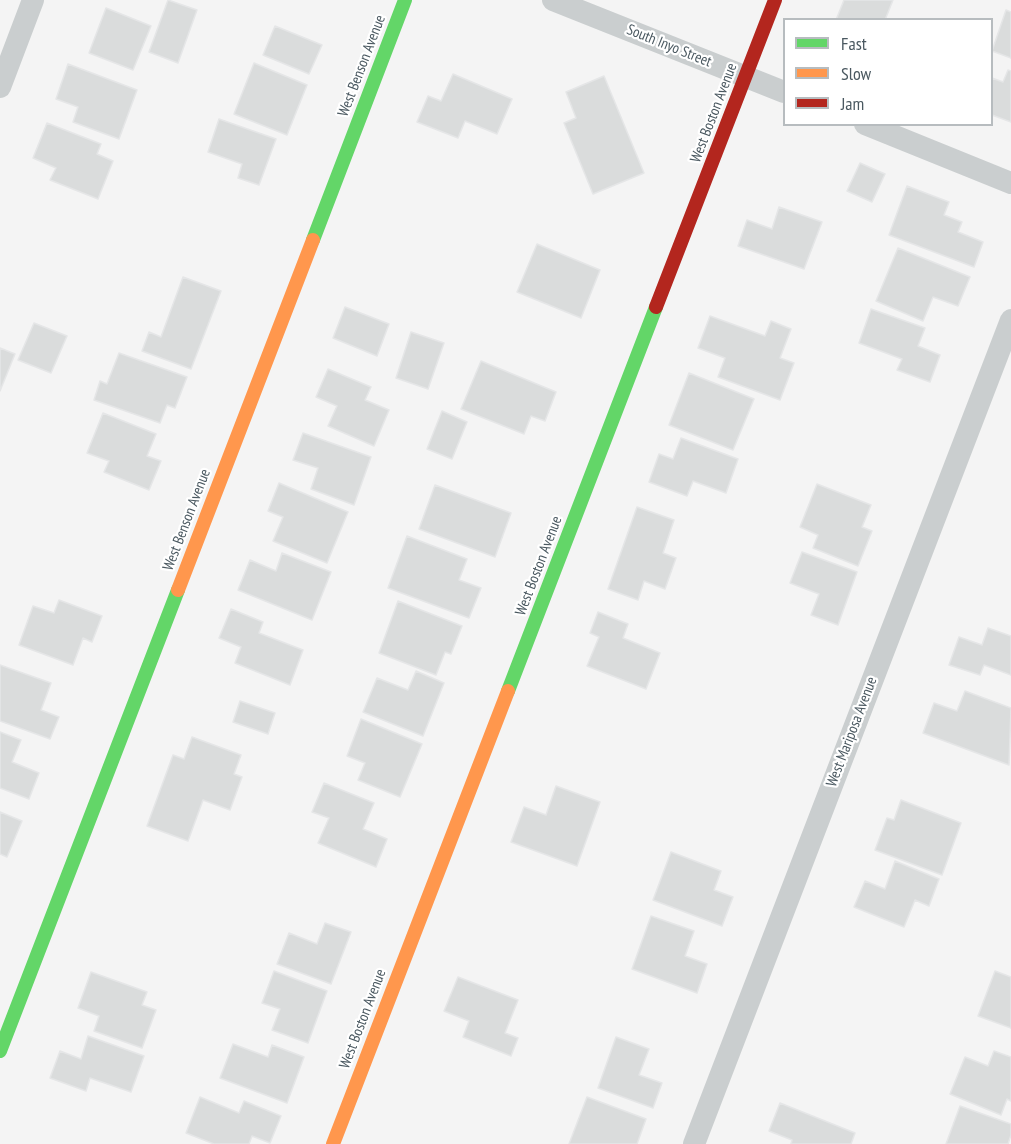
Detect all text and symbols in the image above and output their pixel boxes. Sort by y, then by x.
street label: West Benson Avenue [334,13,390,119]
legend [783,18,993,126]
street label: South Inyo Street [624,21,714,71]
text: Fast [841,32,867,55]
street label: West Boston Avenue [687,61,741,165]
text: Slow [841,62,871,85]
text: Jam [841,92,864,115]
street label: West Benson Avenue [159,467,215,573]
street label: West Boston Avenue [512,514,566,618]
street label: West Mariposa Avenue [823,675,881,789]
street label: West Boston Avenue [336,967,390,1071]

